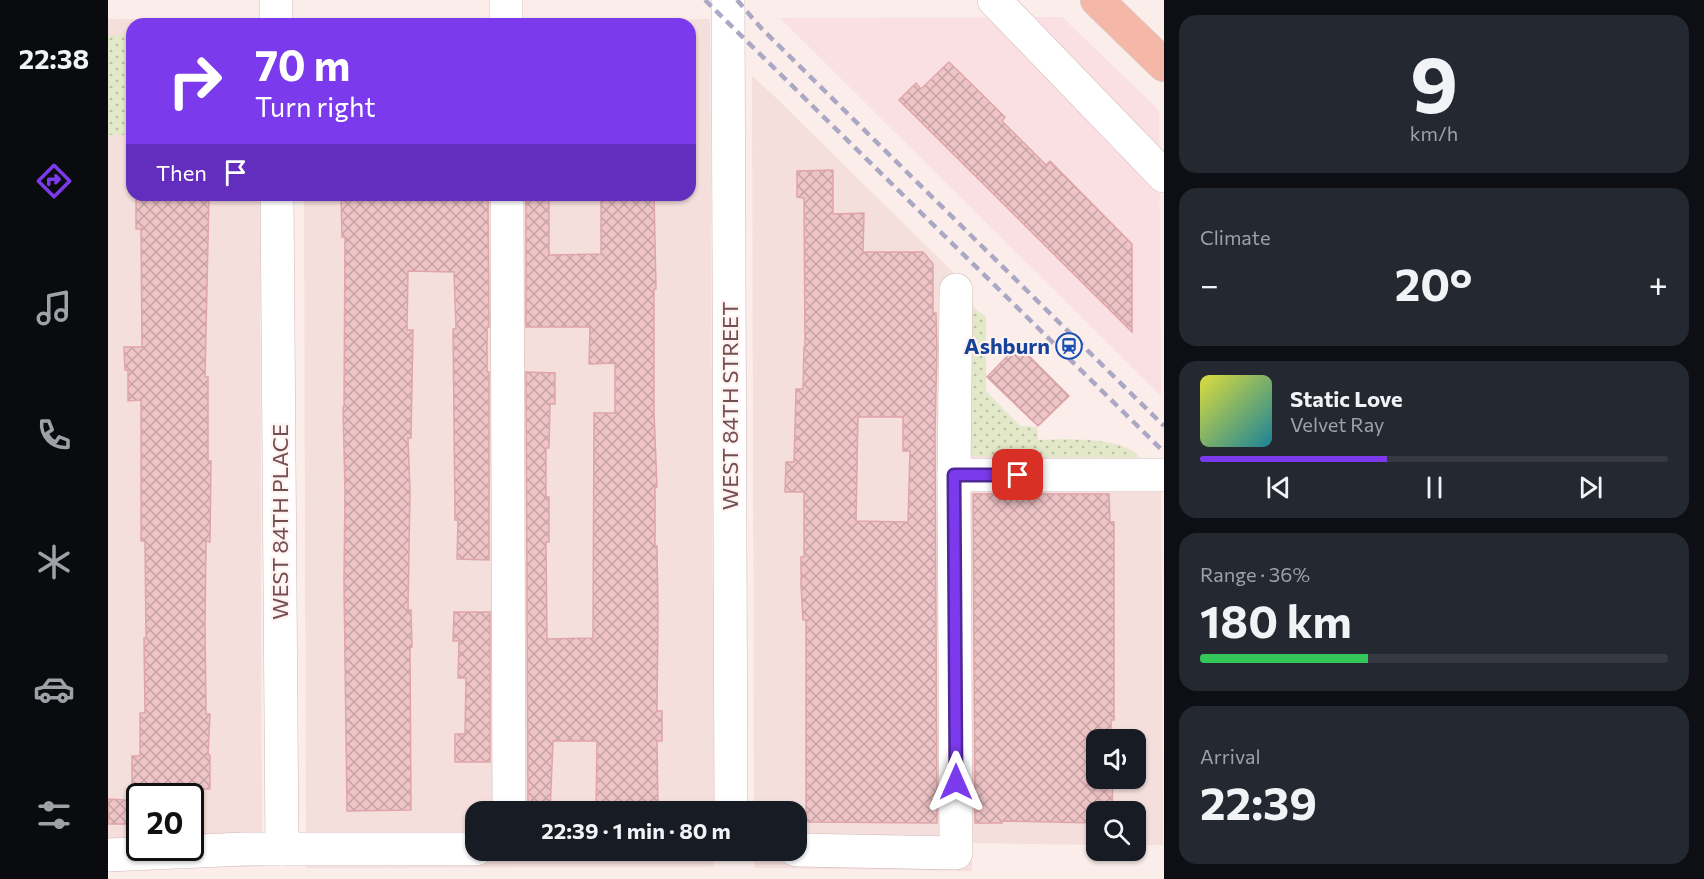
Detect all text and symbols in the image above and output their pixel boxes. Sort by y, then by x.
text: 9 [1410,34,1458,129]
text: 70 m [255,38,350,90]
text: 22:38 [19,42,89,75]
icon: right [156,42,234,120]
text: Turn right [255,90,375,123]
text: km/h [1410,121,1458,145]
icon: arrive [219,156,252,189]
text: Then [156,159,207,186]
icon: directions [33,160,75,202]
text: Climate [1200,225,1270,249]
text: 20° [1395,255,1473,310]
text: − [1200,263,1219,304]
text: + [1649,263,1668,304]
icon: music [33,287,75,329]
street label: WEST 84TH STREET [716,302,743,510]
station icon: Ashburn [1054,331,1084,361]
place label: Ashburn [964,332,1050,359]
text: Static Love [1290,385,1403,412]
text: Velvet Ray [1290,412,1384,436]
icon: phone [33,414,75,456]
street label: WEST 84TH PLACE [266,424,293,620]
pin [992,449,1043,500]
icon: arrive [1001,458,1034,491]
icon: previous [1262,471,1295,504]
icon: pause [1418,471,1451,504]
icon: next [1574,471,1607,504]
icon: climate [33,541,75,583]
text: Range · 36% [1200,562,1310,586]
text: 180 km [1200,592,1352,647]
icon: car [33,668,75,710]
map controls [1086,729,1146,861]
button: sound [1086,729,1146,789]
text: Arrival [1200,744,1261,768]
position arrow [924,750,988,814]
text: 22:39 [1200,774,1317,829]
speed limit sign: 20 [126,783,204,861]
icon: filters [33,794,75,836]
button: search [1086,801,1146,861]
text: 22:39 · 1 min · 80 m [541,817,731,844]

